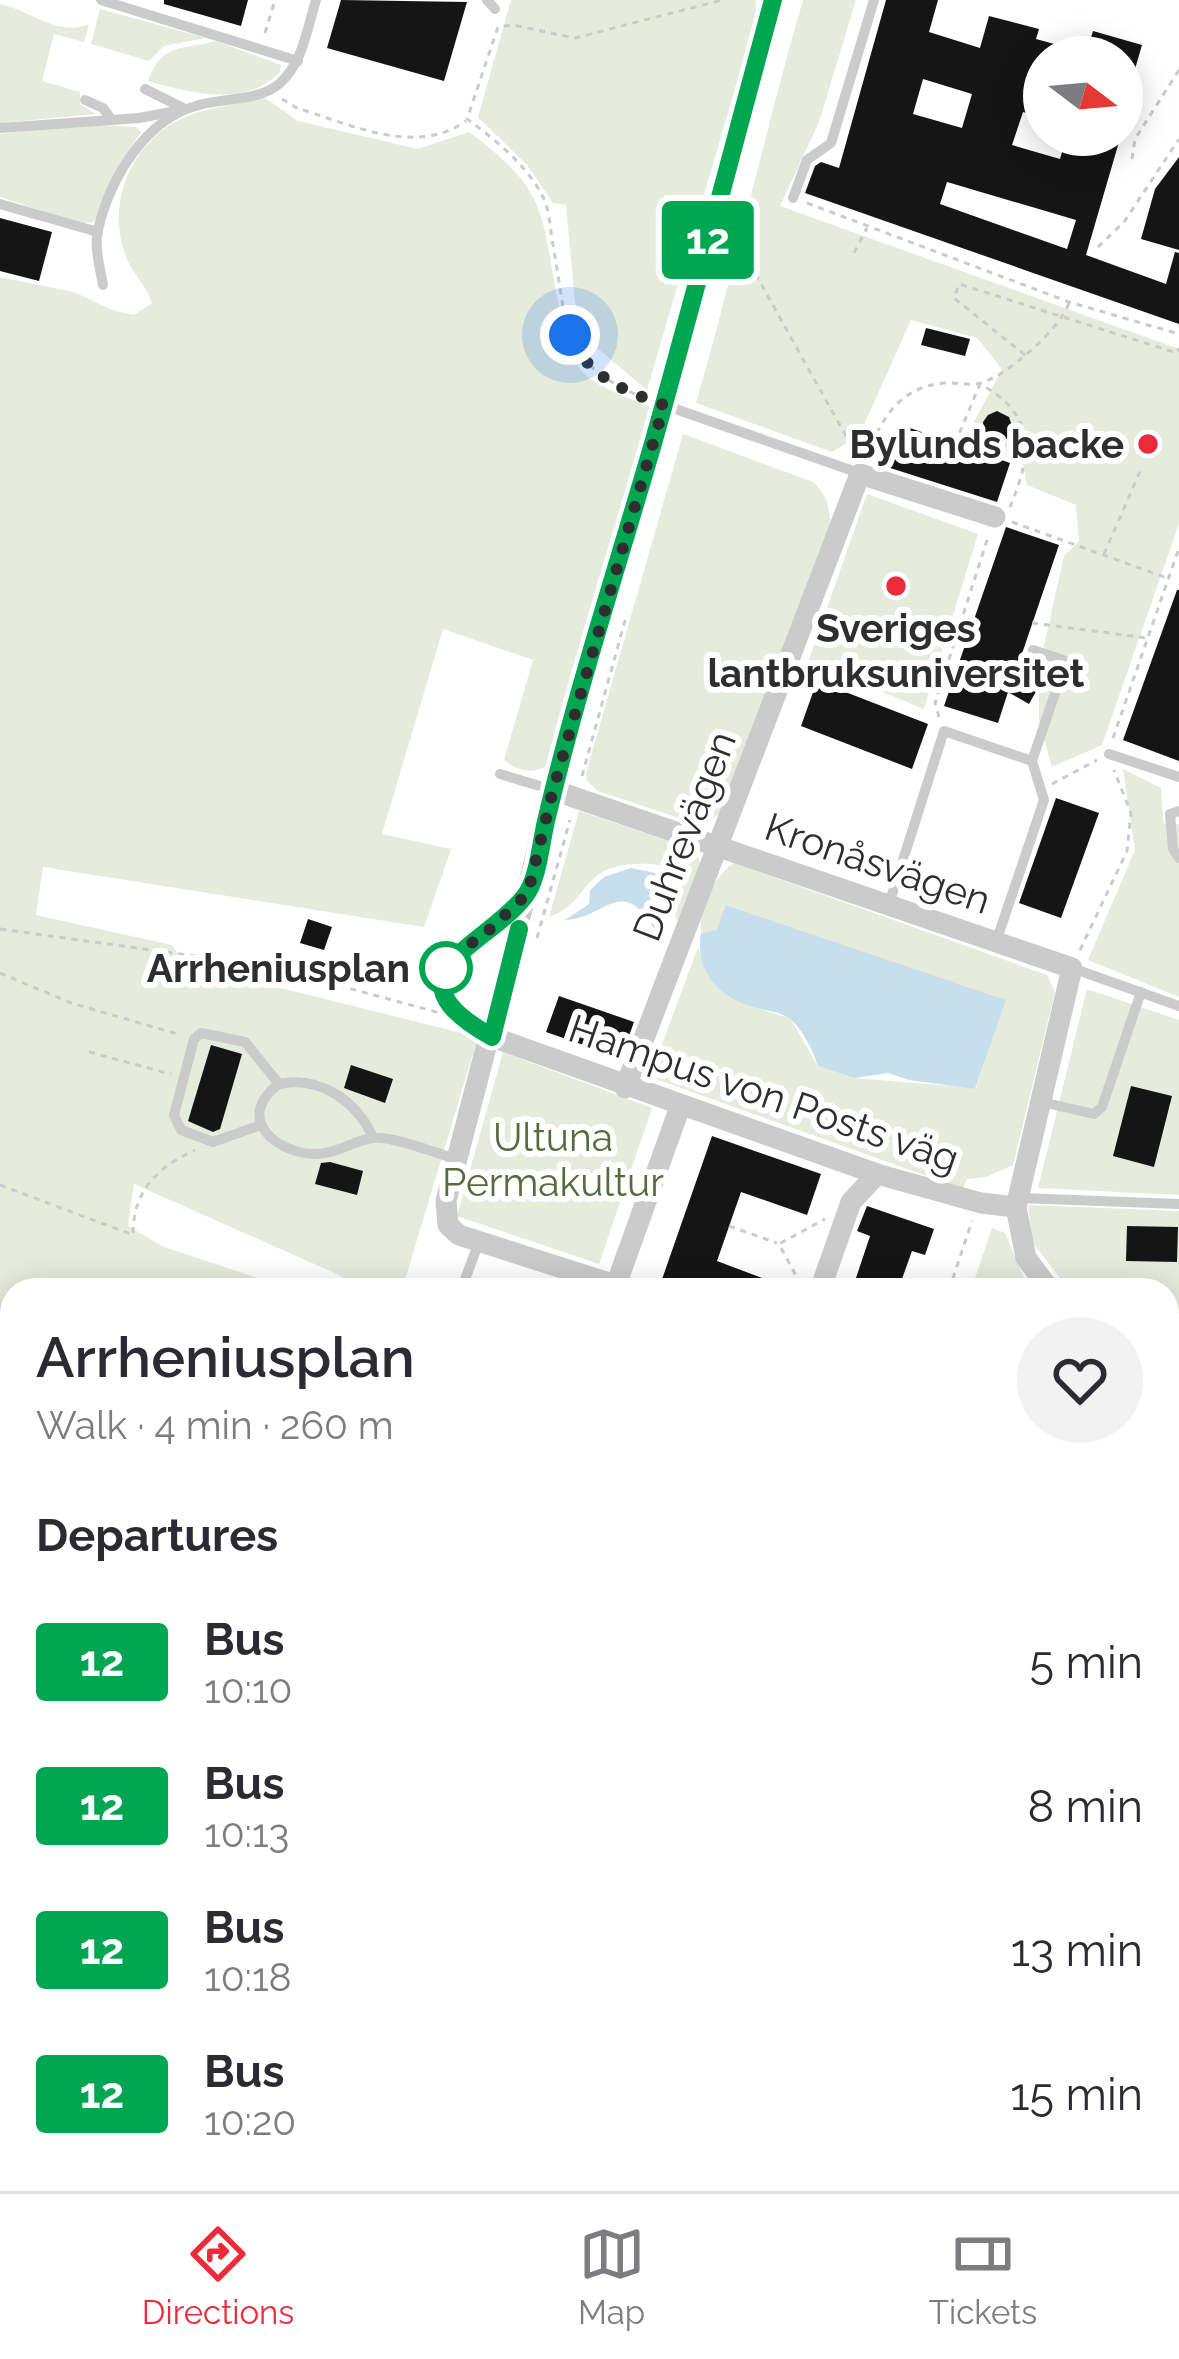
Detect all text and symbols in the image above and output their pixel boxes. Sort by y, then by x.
north arrow [1023,36,1143,156]
map controls [1023,36,1143,156]
line badge: 12 [654,201,762,279]
text: 12 [686,215,730,264]
your location [540,305,600,365]
place label: Bylunds backe [849,421,1124,467]
marker: Bylunds backe [1135,431,1161,457]
marker: Sveriges lantbruksuniversitet [883,573,909,599]
place label: Sveriges lantbruksuniversitet [708,605,1084,696]
street label: Duhrevägen [623,725,745,947]
street label: Kronåsvägen [759,803,997,923]
marker: Arrheniusplan [421,943,471,993]
place label: Arrheniusplan [147,945,410,991]
street label: Hampus von Posts väg [563,1005,965,1181]
park label: Ultuna Permakultur [442,1114,664,1205]
button: heart [1017,1317,1143,1443]
text: Arrheniusplan [36,1323,415,1390]
text: Walk · 4 min · 260 m [36,1402,394,1448]
text: Departures [36,1509,278,1562]
text: Bus [204,1613,285,1666]
text: 5 min [1030,1636,1143,1689]
text: 12 [80,1637,124,1686]
text: 10:10 [204,1666,292,1712]
text: Bus [204,1757,285,1810]
text: 8 min [1027,1780,1143,1833]
text: 12 [80,1781,124,1830]
text: 10:13 [204,1810,289,1856]
text: Bus [204,1901,285,1954]
text: 13 min [1011,1924,1143,1977]
text: 12 [80,1925,124,1974]
text: 10:18 [204,1954,292,2000]
text: Bus [204,2045,285,2098]
text: 15 min [1010,2068,1143,2121]
text: 12 [80,2069,124,2118]
text: 10:20 [204,2098,296,2144]
tab: Directions [142,2221,294,2332]
tab: Map [578,2221,645,2332]
tab: Tickets [929,2221,1037,2332]

